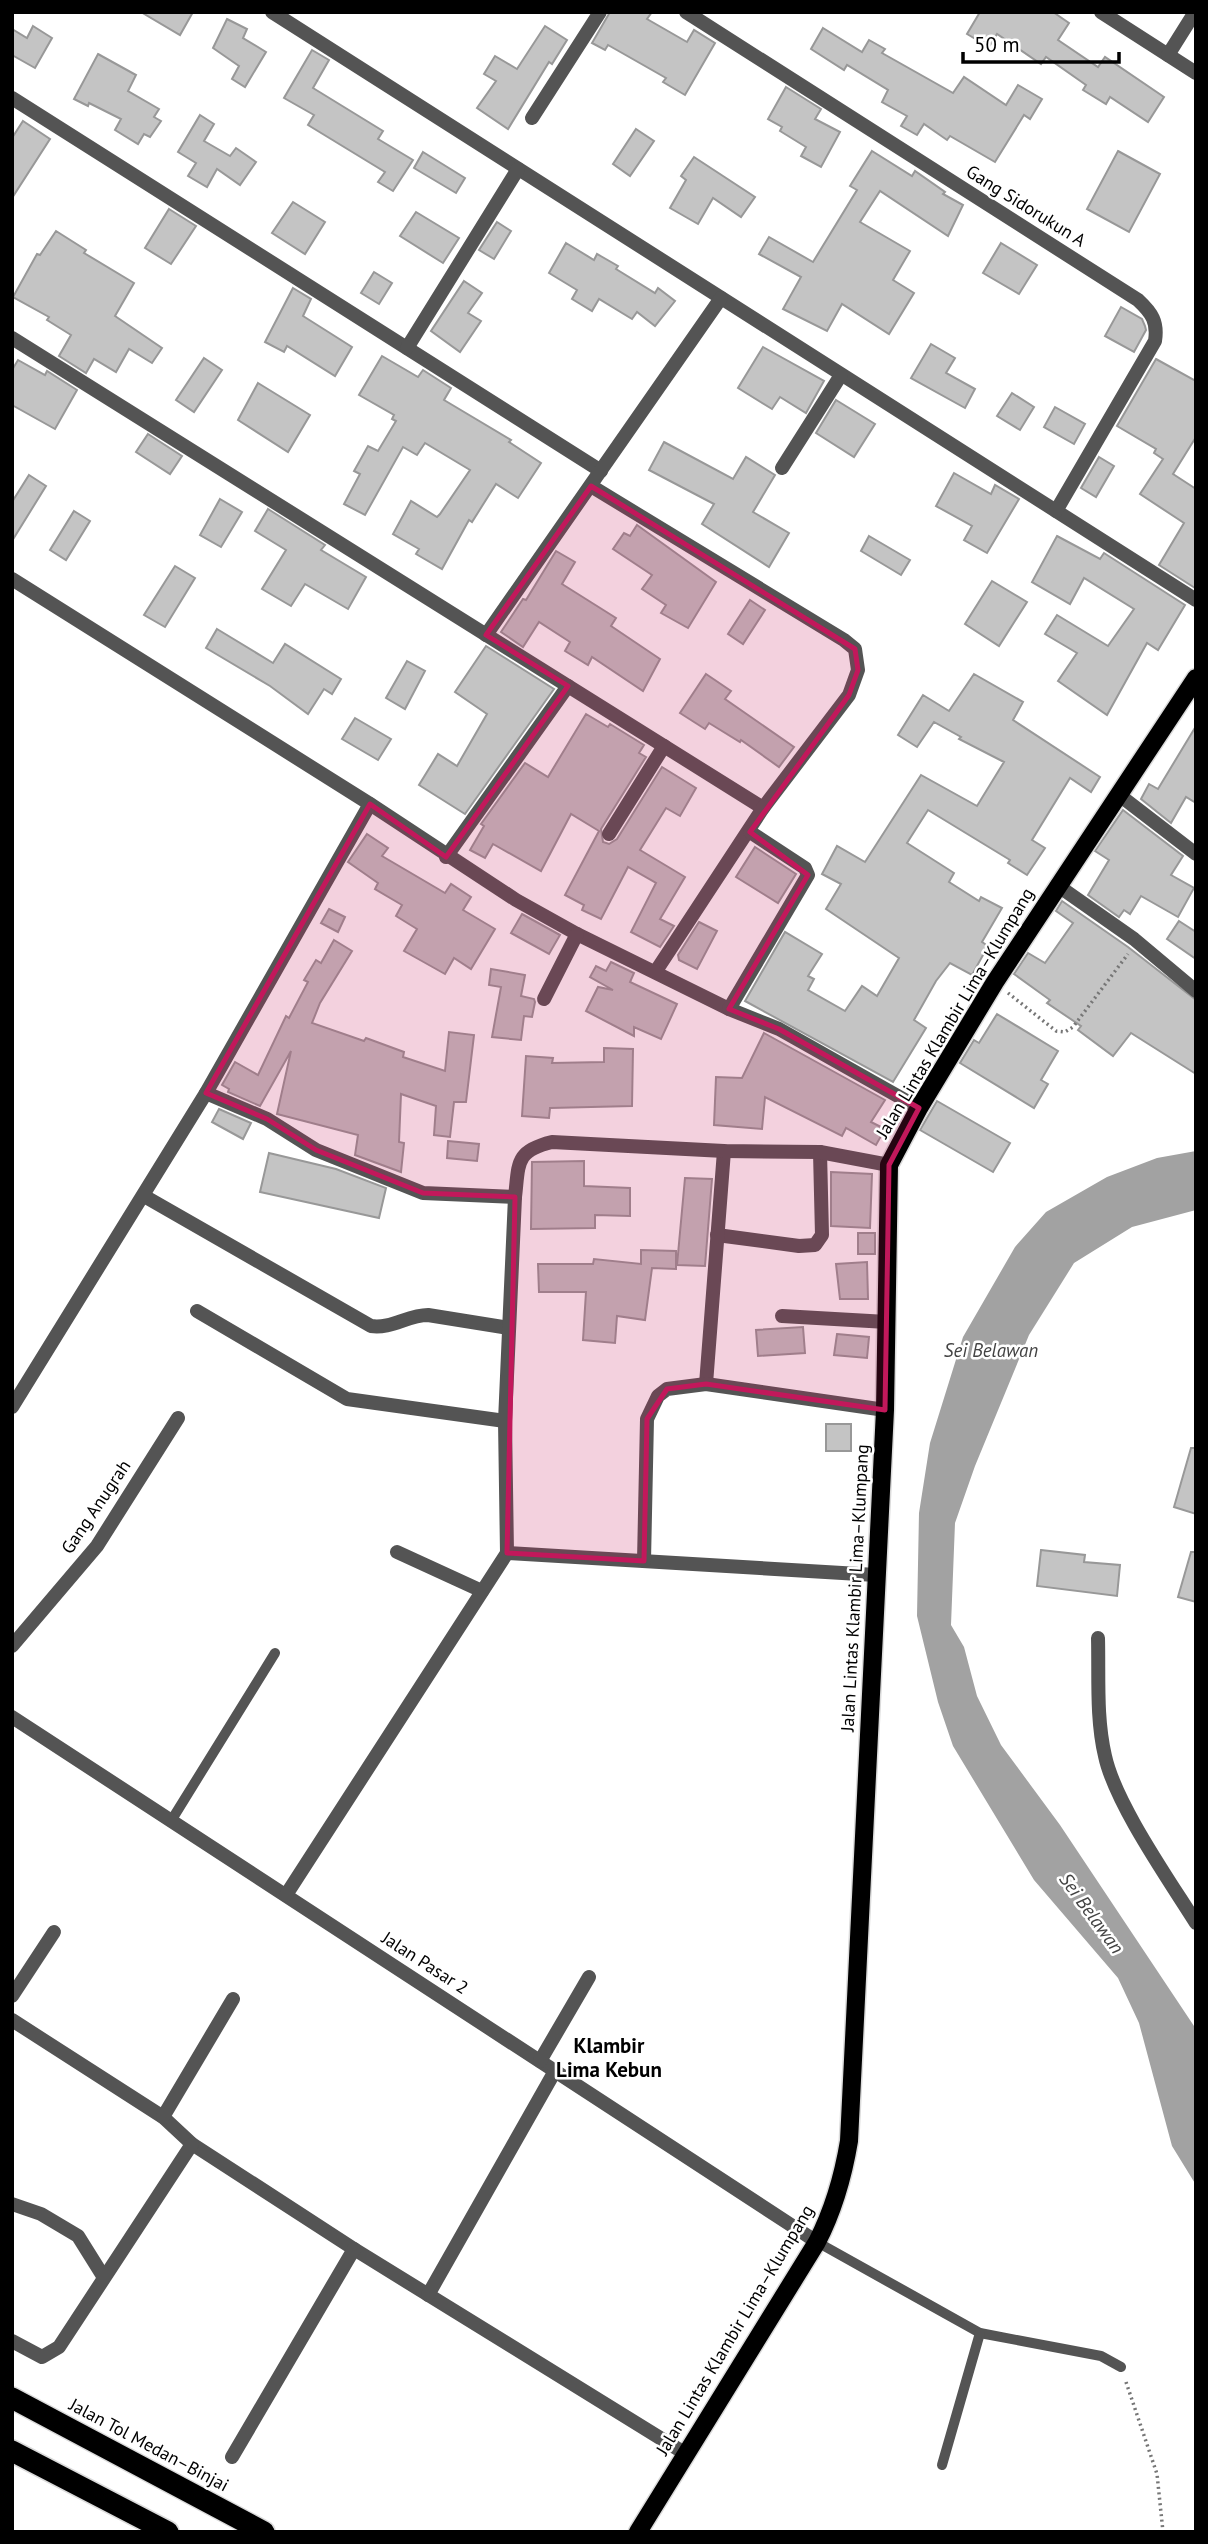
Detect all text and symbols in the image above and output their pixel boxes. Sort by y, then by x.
scale bar [963,21,1119,65]
text: 50 m [974,31,1020,58]
street label: Gang Sidorukun A [962,160,1091,252]
street label: Jalan Lintas Klambir Lima–Klumpang [870,883,1039,1143]
water label: Sei Belawan [944,1338,1038,1362]
street label: Jalan Lintas Klambir Lima–Klumpang [835,1444,874,1733]
street label: Gang Anugrah [56,1455,135,1558]
water label: Sei Belawan [1055,1868,1129,1958]
street label: Jalan Pasar 2 [377,1926,473,1999]
district label: Klambir Lima Kebun [556,2032,662,2083]
street label: Jalan Lintas Klambir Lima–Klumpang [650,2200,819,2460]
street label: Jalan Tol Medan–Binjai [65,2392,233,2496]

